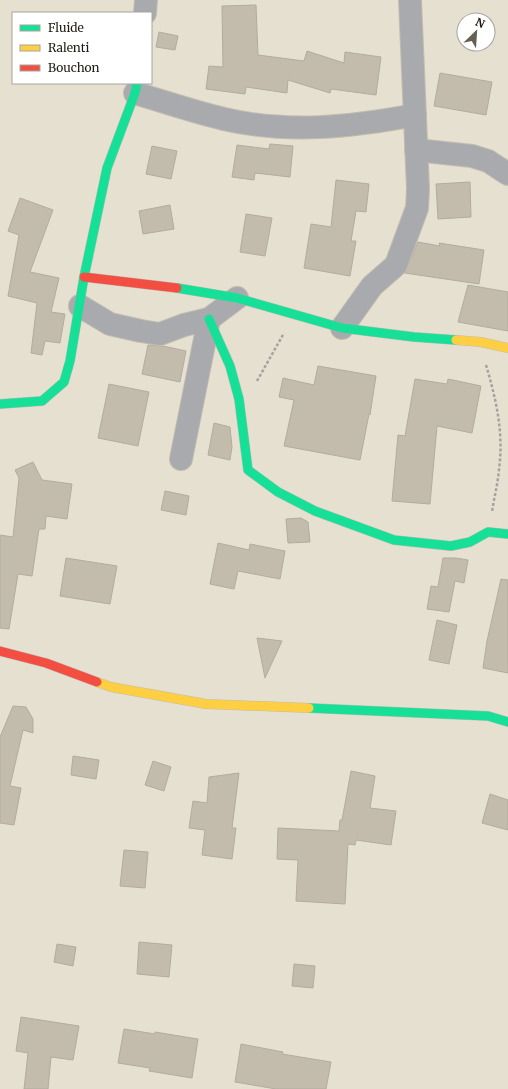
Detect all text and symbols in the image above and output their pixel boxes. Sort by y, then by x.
legend [12,12,152,84]
north arrow [456,12,496,52]
text: N [473,15,487,31]
text: Fluide [48,20,84,35]
text: Ralenti [48,40,89,55]
text: Bouchon [48,60,100,75]

